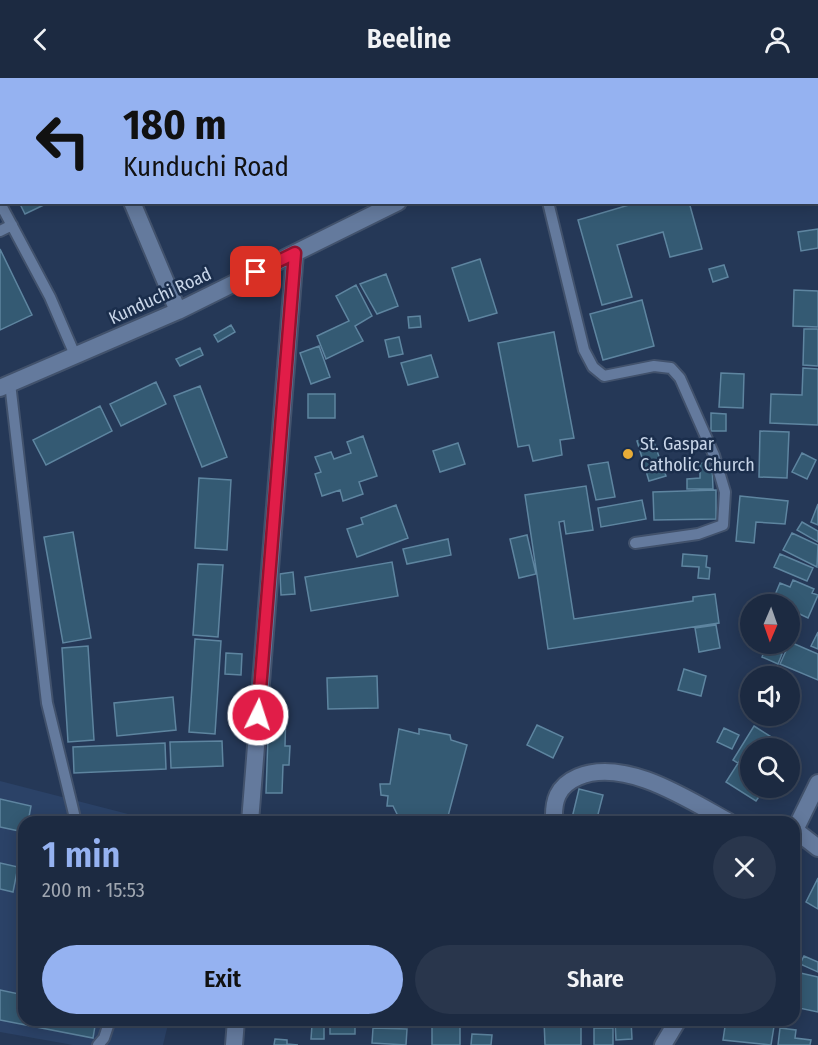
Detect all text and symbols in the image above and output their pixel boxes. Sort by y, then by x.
icon: back [24,23,57,56]
text: Beeline [367,23,451,55]
icon: person [761,23,794,56]
text: 180 m [123,100,227,150]
icon: left [24,102,102,180]
text: Kunduchi Road [123,151,289,183]
pin [230,246,281,297]
icon: arrive [239,255,272,288]
street label: Kunduchi Road [105,263,215,329]
place label: St. Gaspar Catholic Church [640,433,755,476]
marker: St. Gaspar Catholic Church [621,447,635,461]
north arrow [740,594,800,654]
map controls [740,594,800,798]
button: sound [740,666,800,726]
position arrow [226,683,290,747]
button: search [740,738,800,798]
text: 1 min [42,833,120,877]
button: close [713,836,776,899]
text: 200 m · 15:53 [42,878,145,902]
button: Exit [42,945,403,1014]
button: Share [415,945,776,1014]

